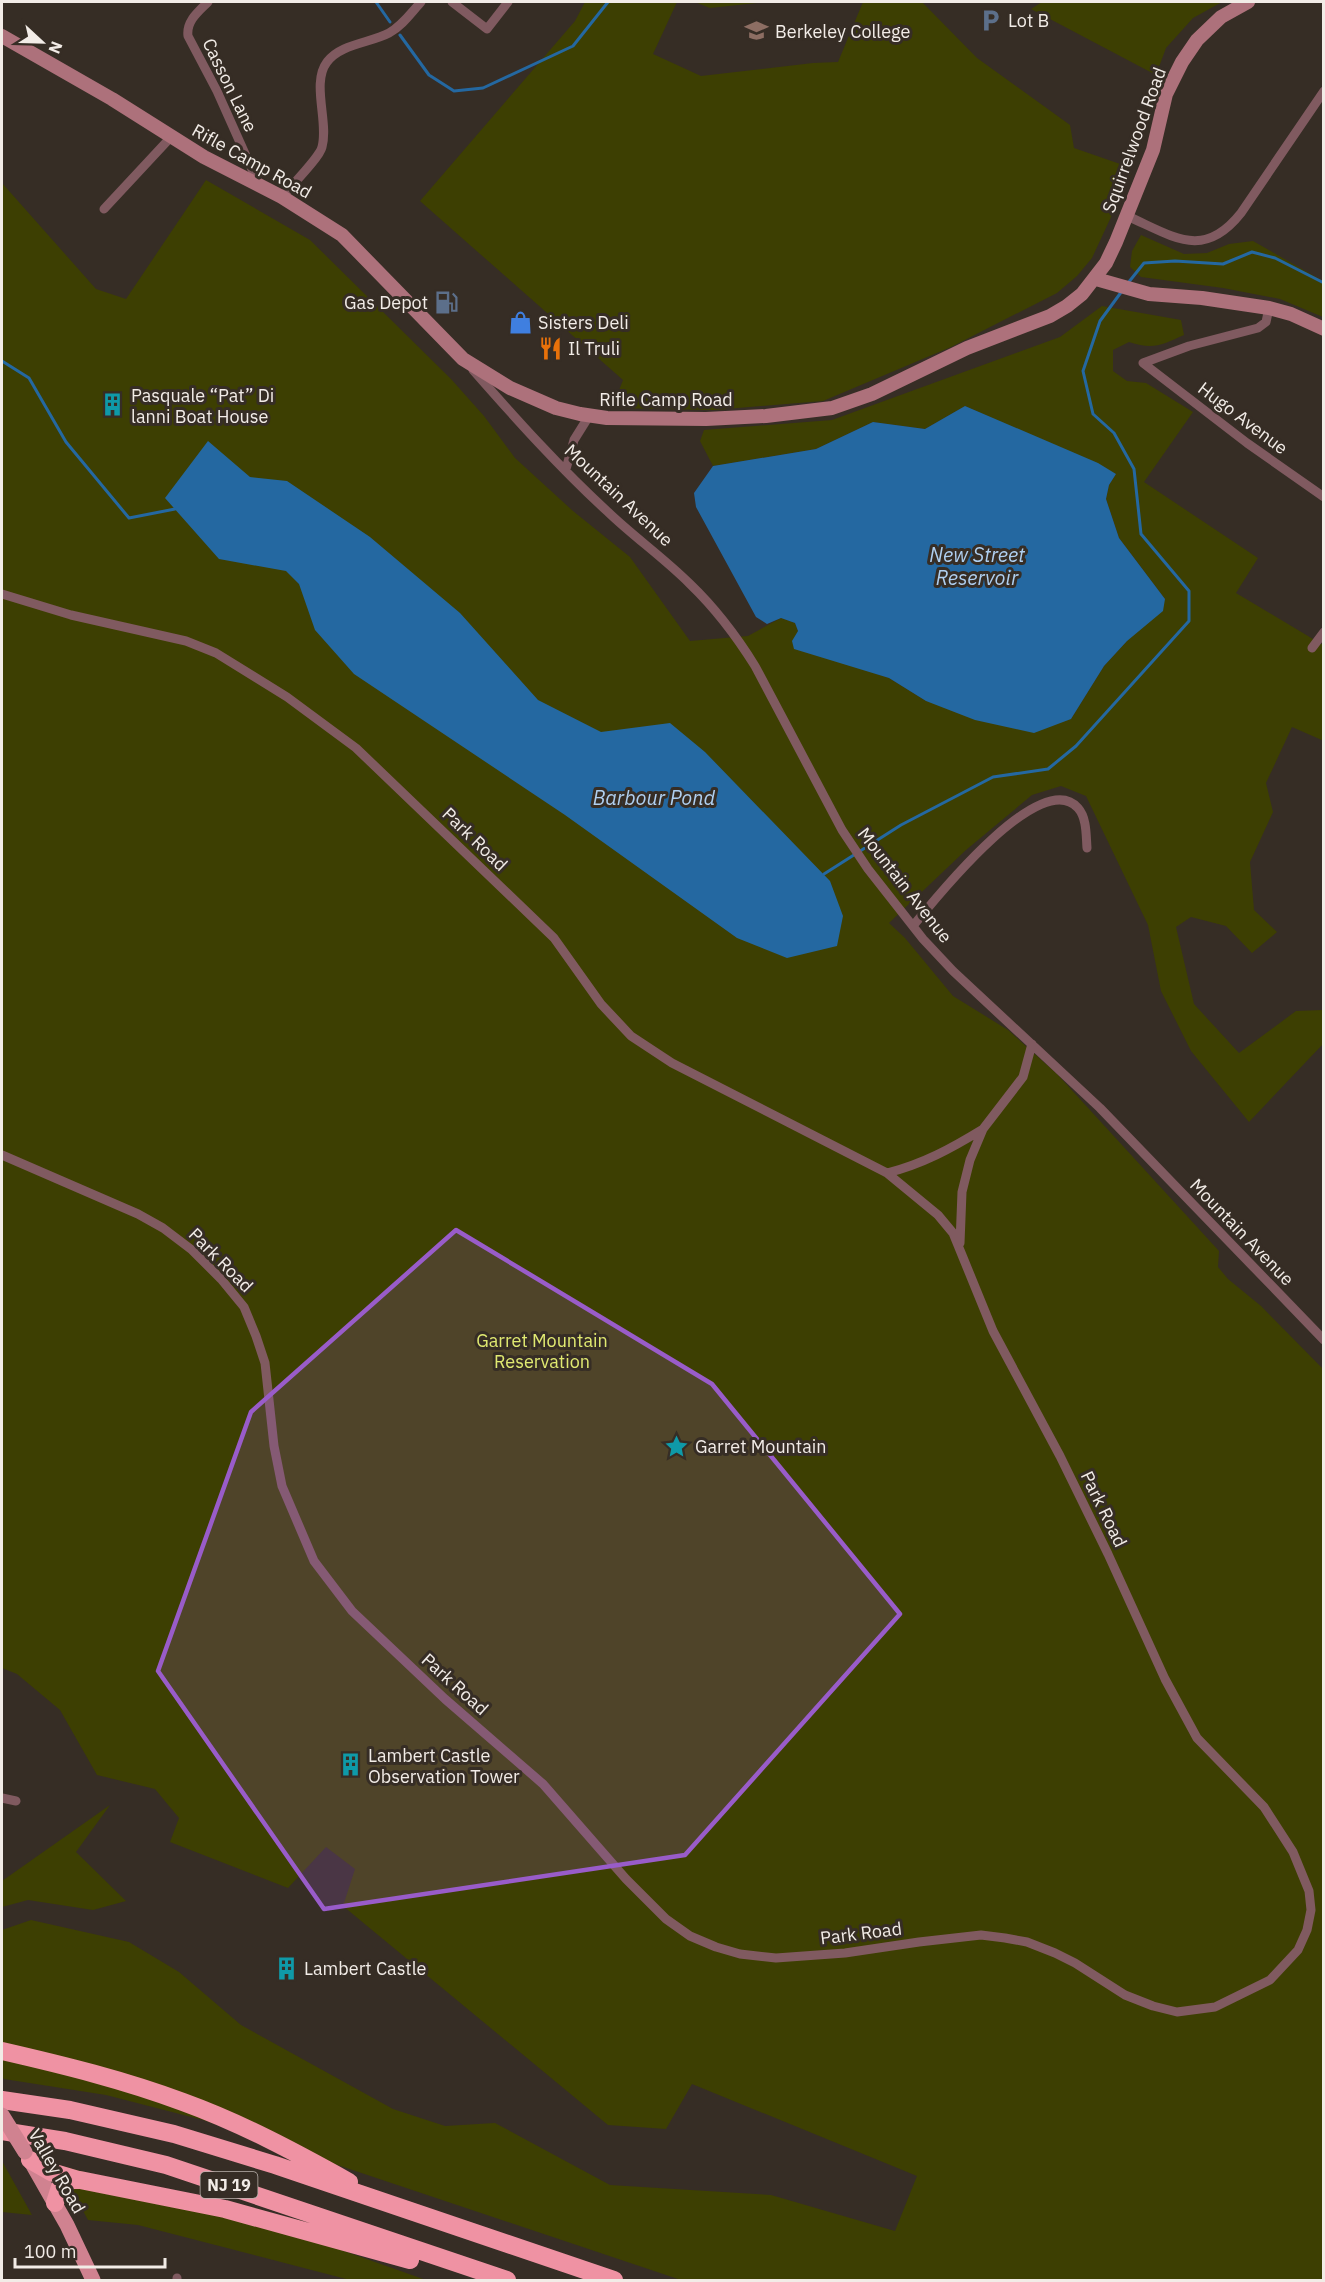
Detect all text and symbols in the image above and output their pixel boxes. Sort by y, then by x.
parking icon: Lot B [977,7,1003,33]
place label: Lot B [1008,9,1049,32]
north arrow [12,12,72,72]
school or university icon: Berkeley College [744,18,770,44]
place label: Berkeley College [775,20,910,43]
street label: Casson Lane [197,34,263,136]
text: N [44,38,67,57]
street label: Squirrelwood Road [1097,64,1171,216]
street label: Rifle Camp Road [188,119,316,203]
fuel station icon: Gas Depot [433,289,459,315]
place label: Gas Depot [344,291,428,314]
shop icon: Sisters Deli [507,309,533,335]
place label: Sisters Deli [538,311,629,334]
restaurant icon: Il Truli [537,335,563,361]
place label: Il Truli [568,337,620,360]
street label: Hugo Avenue [1193,377,1293,459]
place label: Pasquale “Pat” Di lanni Boat House [131,384,274,428]
street label: Rifle Camp Road [599,388,733,411]
building icon: Pasquale “Pat” Di lanni Boat House [100,392,126,418]
street label: Mountain Avenue [560,439,678,551]
water label: New Street Reservoir [929,541,1025,591]
water label: Barbour Pond [593,784,716,811]
street label: Park Road [437,802,513,876]
street label: Mountain Avenue [853,823,957,947]
street label: Mountain Avenue [1185,1174,1299,1290]
street label: Park Road [184,1223,258,1297]
park label: Garret Mountain Reservation [476,1329,608,1373]
place icon: Garret Mountain [664,1433,690,1459]
place label: Garret Mountain [695,1435,827,1458]
street label: Park Road [1076,1467,1132,1551]
street label: Park Road [417,1648,493,1720]
place label: Lambert Castle Observation Tower [368,1744,520,1788]
building icon: Lambert Castle Observation Tower [337,1752,363,1778]
street label: Park Road [819,1917,903,1949]
building icon: Lambert Castle [273,1955,299,1981]
place label: Lambert Castle [304,1957,427,1980]
street label: Valley Road [24,2124,90,2218]
road number: NJ 19 [200,2172,258,2198]
scale bar [15,2231,165,2269]
text: 100 m [24,2240,76,2263]

